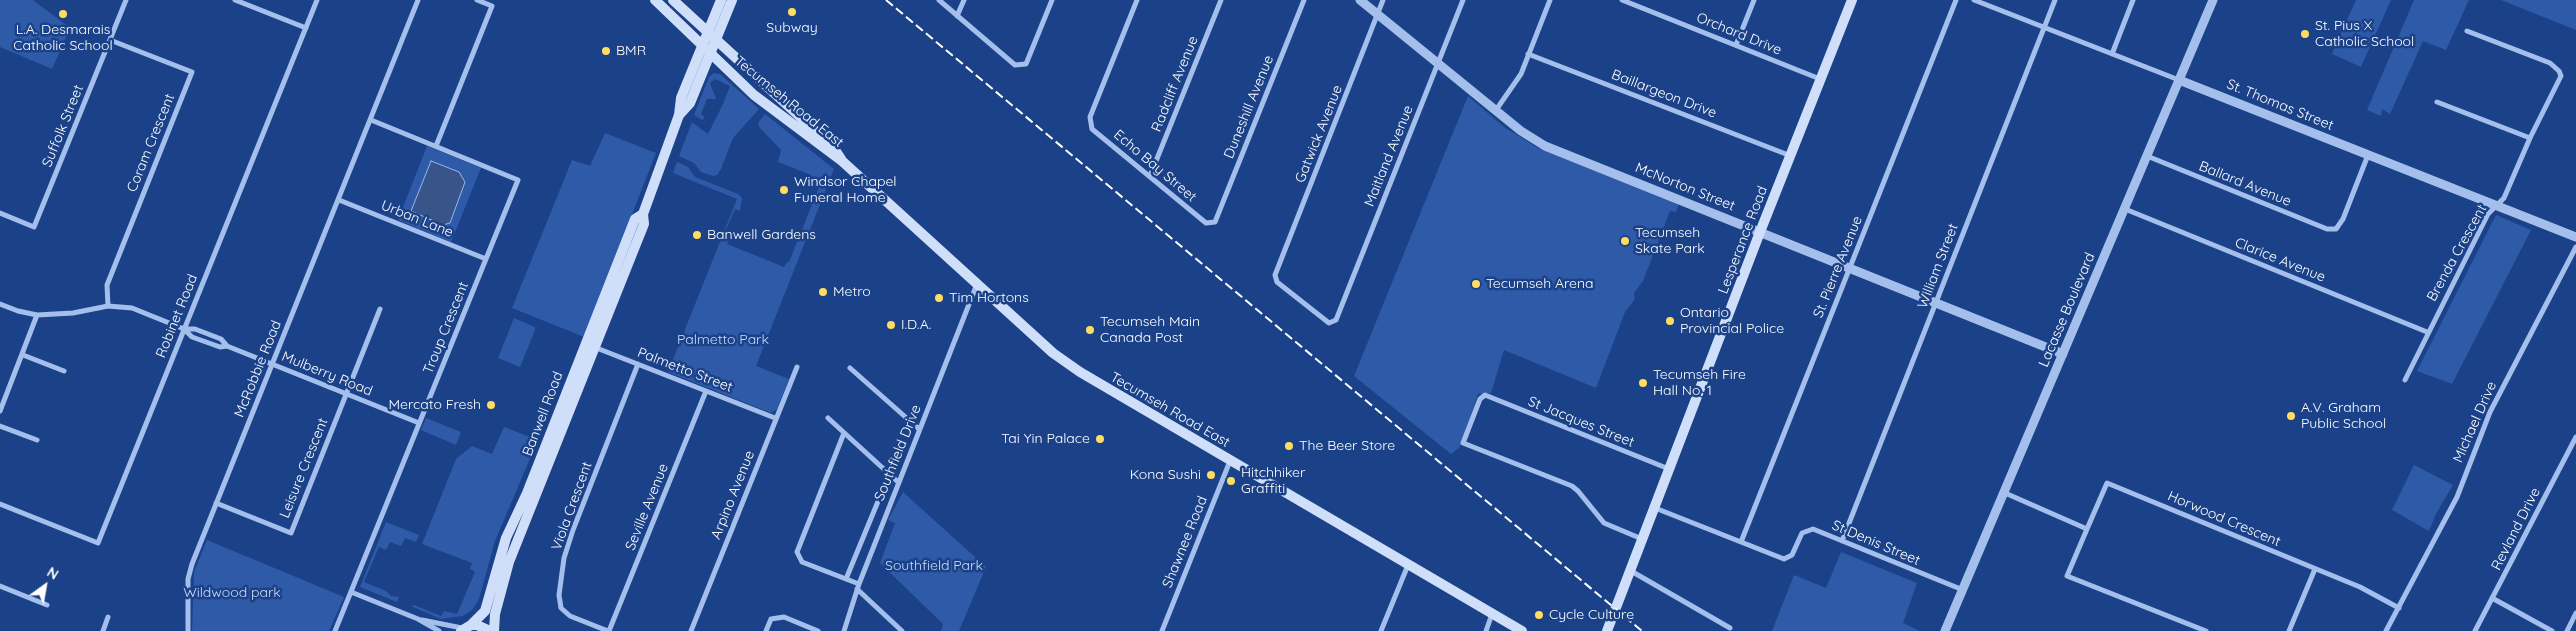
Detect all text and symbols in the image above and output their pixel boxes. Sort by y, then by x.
marker: Subway [786,6,798,18]
marker: L.A. Desmarais Catholic School [57,8,69,20]
street label: Orchard Drive [1694,9,1784,59]
place label: St. Pius X Catholic School [2315,18,2414,50]
place label: Subway [766,20,818,36]
place label: L.A. Desmarais Catholic School [13,22,113,54]
marker: St. Pius X Catholic School [2299,28,2311,40]
street label: Radcliff Avenue [1148,34,1202,134]
place label: BMR [616,43,646,59]
marker: BMR [600,45,612,57]
street label: Tecumseh Road East [731,53,847,151]
street label: Duneshill Avenue [1221,53,1277,161]
street label: Baillargeon Drive [1609,66,1719,122]
street label: St. Thomas Street [2224,76,2336,134]
street label: Suffolk Street [39,82,87,170]
street label: Gatwick Avenue [1292,83,1346,185]
street label: Coram Crescent [124,91,178,195]
street label: Maitland Avenue [1361,103,1417,209]
street label: Echo Bay Street [1110,126,1200,206]
street label: Ballard Avenue [2197,158,2293,210]
street label: McNorton Street [1633,159,1737,215]
place label: Windsor Chapel Funeral Home [794,174,897,206]
marker: Windsor Chapel Funeral Home [778,184,790,196]
street label: Lesperance Road [1715,184,1771,296]
street label: Urban Lane [379,197,455,241]
street label: Brenda Crescent [2424,202,2490,304]
street label: St. Pierre Avenue [1810,214,1866,320]
street label: William Street [1914,221,1962,311]
place label: Tecumseh Skate Park [1635,225,1705,258]
place label: Banwell Gardens [707,227,816,243]
marker: Banwell Gardens [691,229,703,241]
street label: Clarice Avenue [2232,234,2328,286]
marker: Tecumseh Skate Park [1619,235,1631,247]
street label: Lacasse Boulevard [2035,250,2099,370]
street label: Robinet Road [153,272,201,360]
place label: Tecumseh Arena [1486,276,1594,292]
marker: Tecumseh Arena [1470,278,1482,290]
street label: Troup Crescent [420,279,472,377]
place label: Metro [833,284,871,300]
marker: Metro [817,286,829,298]
place label: Tim Hortons [949,290,1029,306]
marker: Tim Hortons [933,292,945,304]
place label: Ontario Provincial Police [1680,305,1784,338]
place label: Tecumseh Main Canada Post [1100,314,1200,347]
marker: Ontario Provincial Police [1664,315,1676,327]
place label: I.D.A. [901,317,931,333]
street label: McRobbie Road [231,318,285,420]
marker: I.D.A. [885,319,897,331]
marker: Tecumseh Main Canada Post [1084,324,1096,336]
park label: Palmetto Park [677,332,769,348]
street label: Palmetto Street [635,344,735,396]
street label: Mulberry Road [279,348,375,400]
place label: Tecumseh Fire Hall No. 1 [1653,367,1746,400]
street label: Banwell Road [519,369,567,459]
street label: Tecumseh Road East [1107,369,1233,451]
marker: Tecumseh Fire Hall No. 1 [1637,377,1649,389]
street label: Michael Drive [2450,379,2500,465]
street label: St Jacques Street [1525,393,1637,451]
place label: Mercato Fresh [388,397,481,413]
marker: Mercato Fresh [485,399,497,411]
place label: A.V. Graham Public School [2301,400,2386,432]
street label: Southfield Drive [871,403,925,503]
marker: A.V. Graham Public School [2285,410,2297,422]
street label: Leisure Crescent [276,416,332,520]
place label: Tai Yin Palace [1001,431,1090,447]
marker: Tai Yin Palace [1094,433,1106,445]
place label: The Beer Store [1299,438,1395,454]
marker: The Beer Store [1283,440,1295,452]
street label: Arpino Avenue [708,448,758,542]
street label: Viola Crescent [548,459,596,553]
street label: Seville Avenue [622,461,672,553]
place label: Hitchhiker Graffiti [1241,465,1305,498]
place label: Kona Sushi [1130,467,1201,483]
marker: Kona Sushi [1205,469,1217,481]
marker: Hitchhiker Graffiti [1225,475,1237,487]
street label: Revland Drive [2488,485,2544,573]
street label: Horwood Crescent [2165,488,2283,550]
street label: Shawnee Road [1159,494,1211,590]
street label: St Denis Street [1829,517,1923,569]
park label: Southfield Park [885,558,983,574]
north arrow [20,561,70,611]
text: N [44,563,62,584]
park label: Wildwood park [183,585,281,601]
place label: Cycle Culture [1549,607,1634,623]
marker: Cycle Culture [1533,609,1545,621]

